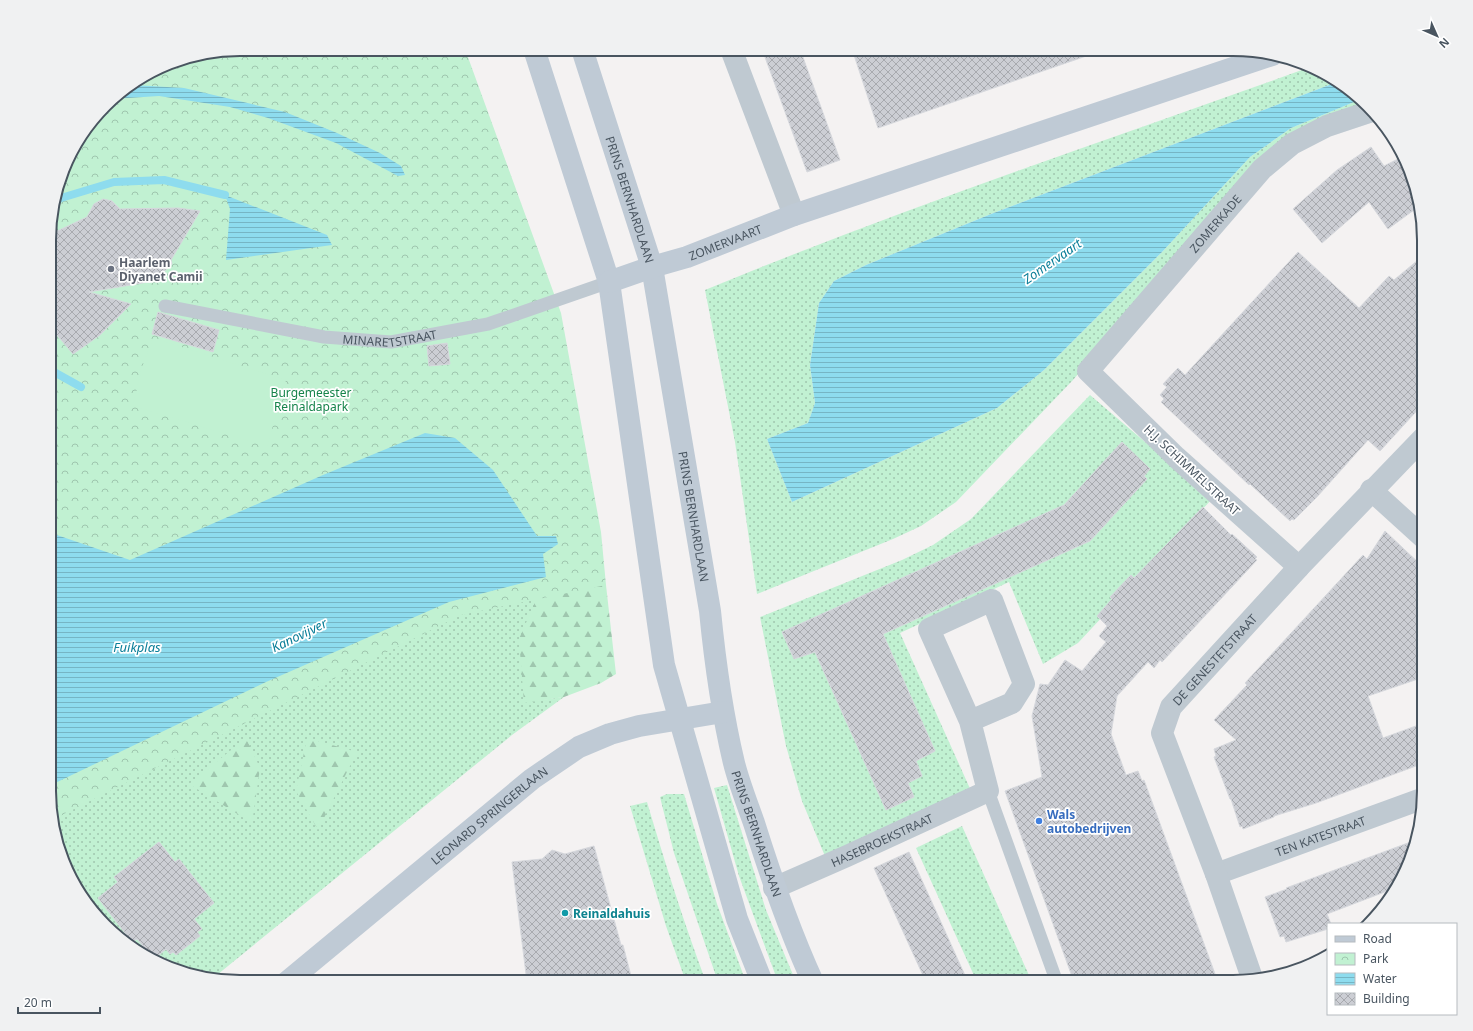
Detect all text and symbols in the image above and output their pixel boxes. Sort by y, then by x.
north arrow [1417,16,1457,56]
text: N [1436,35,1453,52]
street label: PRINS BERNHARDLAAN [602,134,659,265]
street label: ZOMERKADE [1185,191,1245,256]
street label: ZOMERVAART [686,220,765,264]
water label: Zomervaart [1018,234,1085,288]
place label: Haarlem Diyanet Camii [119,254,202,285]
marker: Haarlem Diyanet Camii [106,264,116,274]
street label: MINARETSTRAAT [342,325,438,351]
park label: Burgemeester Reinaldapark [271,384,351,415]
street label: H.J. SCHIMMELSTRAAT [1140,421,1244,519]
street label: PRINS BERNHARDLAAN [675,450,713,583]
street label: DE GENESTETSTRAAT [1168,610,1261,709]
water label: Kanovijver [268,613,331,656]
water label: Fuikplas [113,638,161,656]
street label: LEONARD SPRINGERLAAN [427,762,551,868]
street label: PRINS BERNHARDLAAN [728,768,786,899]
place label: Wals autobedrijven [1047,806,1131,837]
street label: HASEBROEKSTRAAT [828,809,936,871]
street label: TEN KATESTRAAT [1273,811,1368,860]
marker: Wals autobedrijven [1034,816,1044,826]
place label: Reinaldahuis [573,905,650,922]
marker: Reinaldahuis [560,908,570,918]
legend [1327,923,1457,1015]
text: Road [1363,930,1392,947]
text: Park [1363,950,1389,967]
text: Water [1363,970,1397,987]
scale bar [18,989,100,1015]
text: Building [1363,990,1410,1007]
text: 20 m [24,994,52,1011]

